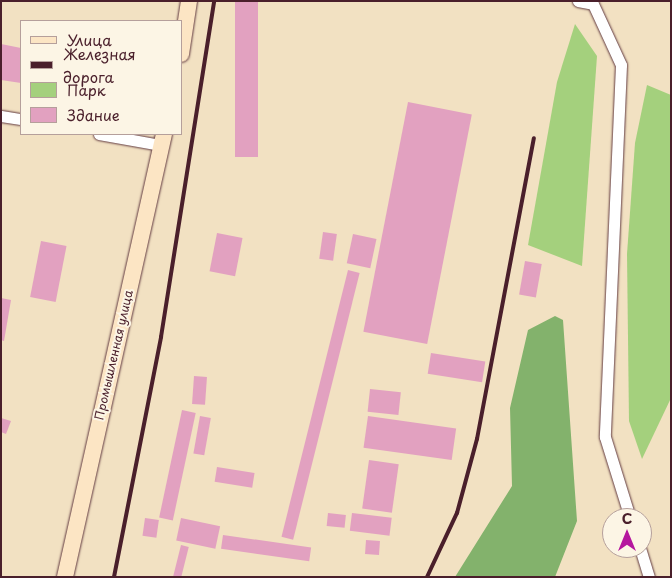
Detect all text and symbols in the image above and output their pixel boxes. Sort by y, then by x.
legend [20,20,182,135]
text: Улица [67,28,112,51]
text: Железная дорога [63,42,136,88]
text: Парк [67,78,106,101]
text: Здание [67,103,120,126]
street label: Промышленная улица [92,288,136,422]
north arrow [602,508,652,558]
text: С [622,508,632,529]

